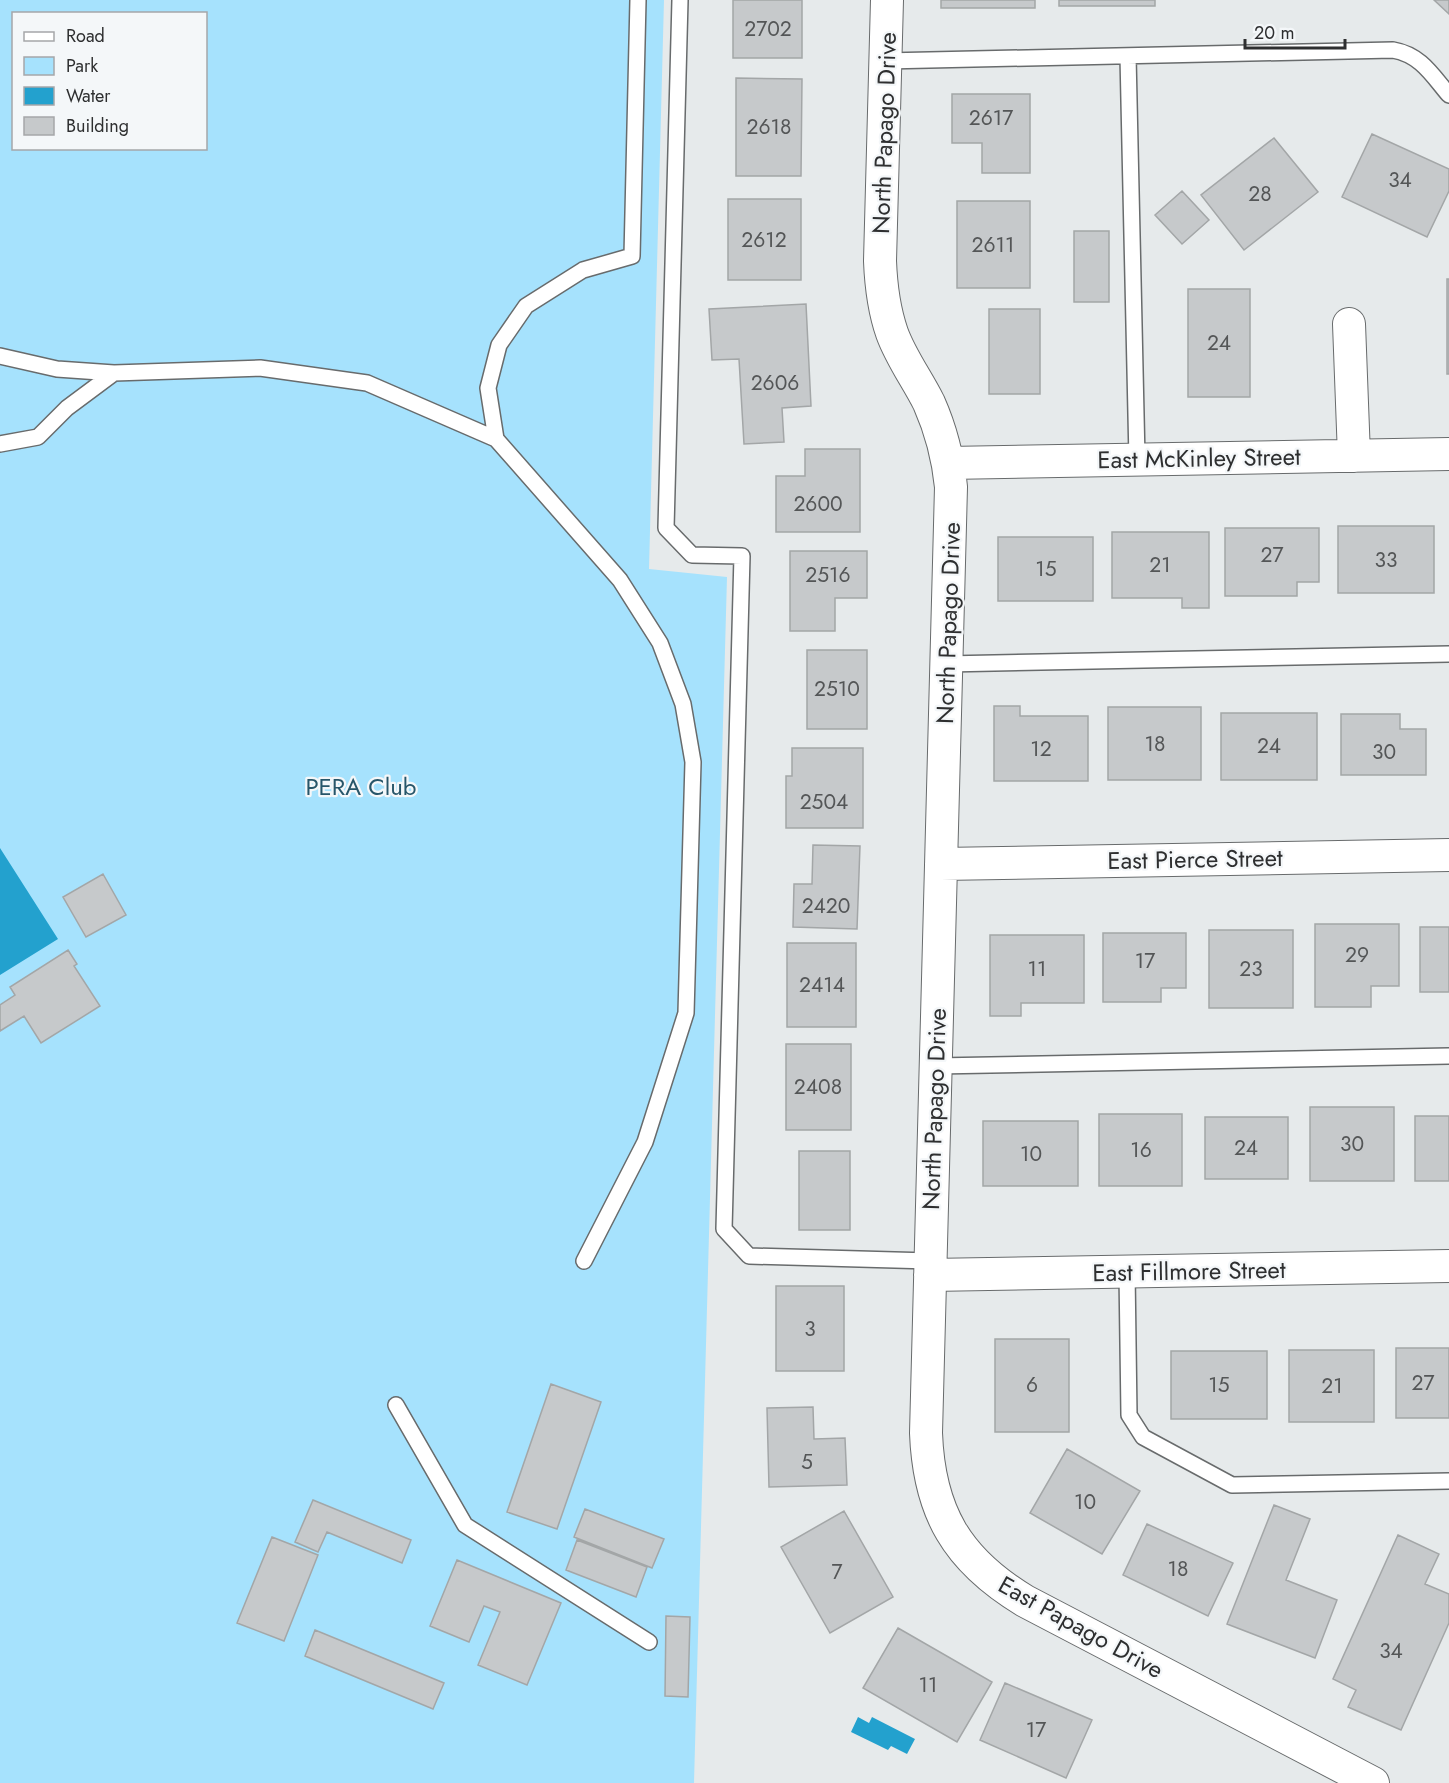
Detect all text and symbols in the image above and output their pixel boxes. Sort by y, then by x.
legend [12,12,207,150]
scale bar [1245,12,1346,50]
house number: 2702 [744,14,792,44]
text: 20 m [1254,20,1294,46]
text: Road [66,23,105,49]
street label: North Papago Drive [863,31,905,235]
text: Park [66,53,98,79]
text: Water [66,83,111,109]
house number: 2617 [969,103,1013,133]
house number: 2618 [747,112,791,142]
text: Building [66,113,129,139]
house number: 34 [1388,165,1412,195]
house number: 28 [1248,179,1272,209]
house number: 2612 [741,225,787,255]
house number: 2611 [972,230,1014,260]
house number: 24 [1207,328,1231,358]
house number: 2606 [751,368,799,398]
street label: East McKinley Street [1097,439,1301,477]
house number: 2600 [793,489,843,519]
street label: North Papago Drive [927,521,969,725]
house number: 27 [1261,540,1283,570]
house number: 33 [1375,545,1397,575]
house number: 21 [1149,550,1171,580]
house number: 15 [1035,554,1057,584]
house number: 2516 [805,560,851,590]
house number: 2510 [814,674,860,704]
house number: 18 [1145,729,1165,759]
house number: 24 [1257,731,1281,761]
house number: 12 [1030,734,1052,764]
house number: 30 [1372,737,1396,767]
park label: PERA Club [305,769,417,804]
house number: 2504 [800,787,848,817]
street label: East Pierce Street [1107,840,1283,878]
house number: 2420 [802,891,850,921]
house number: 29 [1345,940,1369,970]
house number: 17 [1135,946,1155,976]
house number: 11 [1028,954,1046,984]
house number: 23 [1239,954,1263,984]
house number: 2414 [799,970,845,1000]
street label: North Papago Drive [913,1007,955,1211]
house number: 2408 [794,1072,842,1102]
house number: 30 [1340,1129,1364,1159]
house number: 24 [1234,1133,1258,1163]
house number: 16 [1130,1135,1152,1165]
house number: 10 [1020,1139,1042,1169]
street label: East Fillmore Street [1092,1252,1286,1290]
house number: 3 [804,1314,816,1344]
house number: 27 [1412,1368,1434,1398]
house number: 6 [1026,1370,1038,1400]
house number: 15 [1208,1370,1230,1400]
house number: 21 [1321,1371,1343,1401]
house number: 5 [801,1447,813,1477]
house number: 10 [1074,1487,1096,1517]
house number: 18 [1168,1554,1188,1584]
house number: 7 [831,1557,843,1587]
street label: East Papago Drive [992,1567,1170,1687]
house number: 34 [1379,1636,1403,1666]
house number: 11 [919,1670,937,1700]
house number: 17 [1026,1715,1046,1745]

